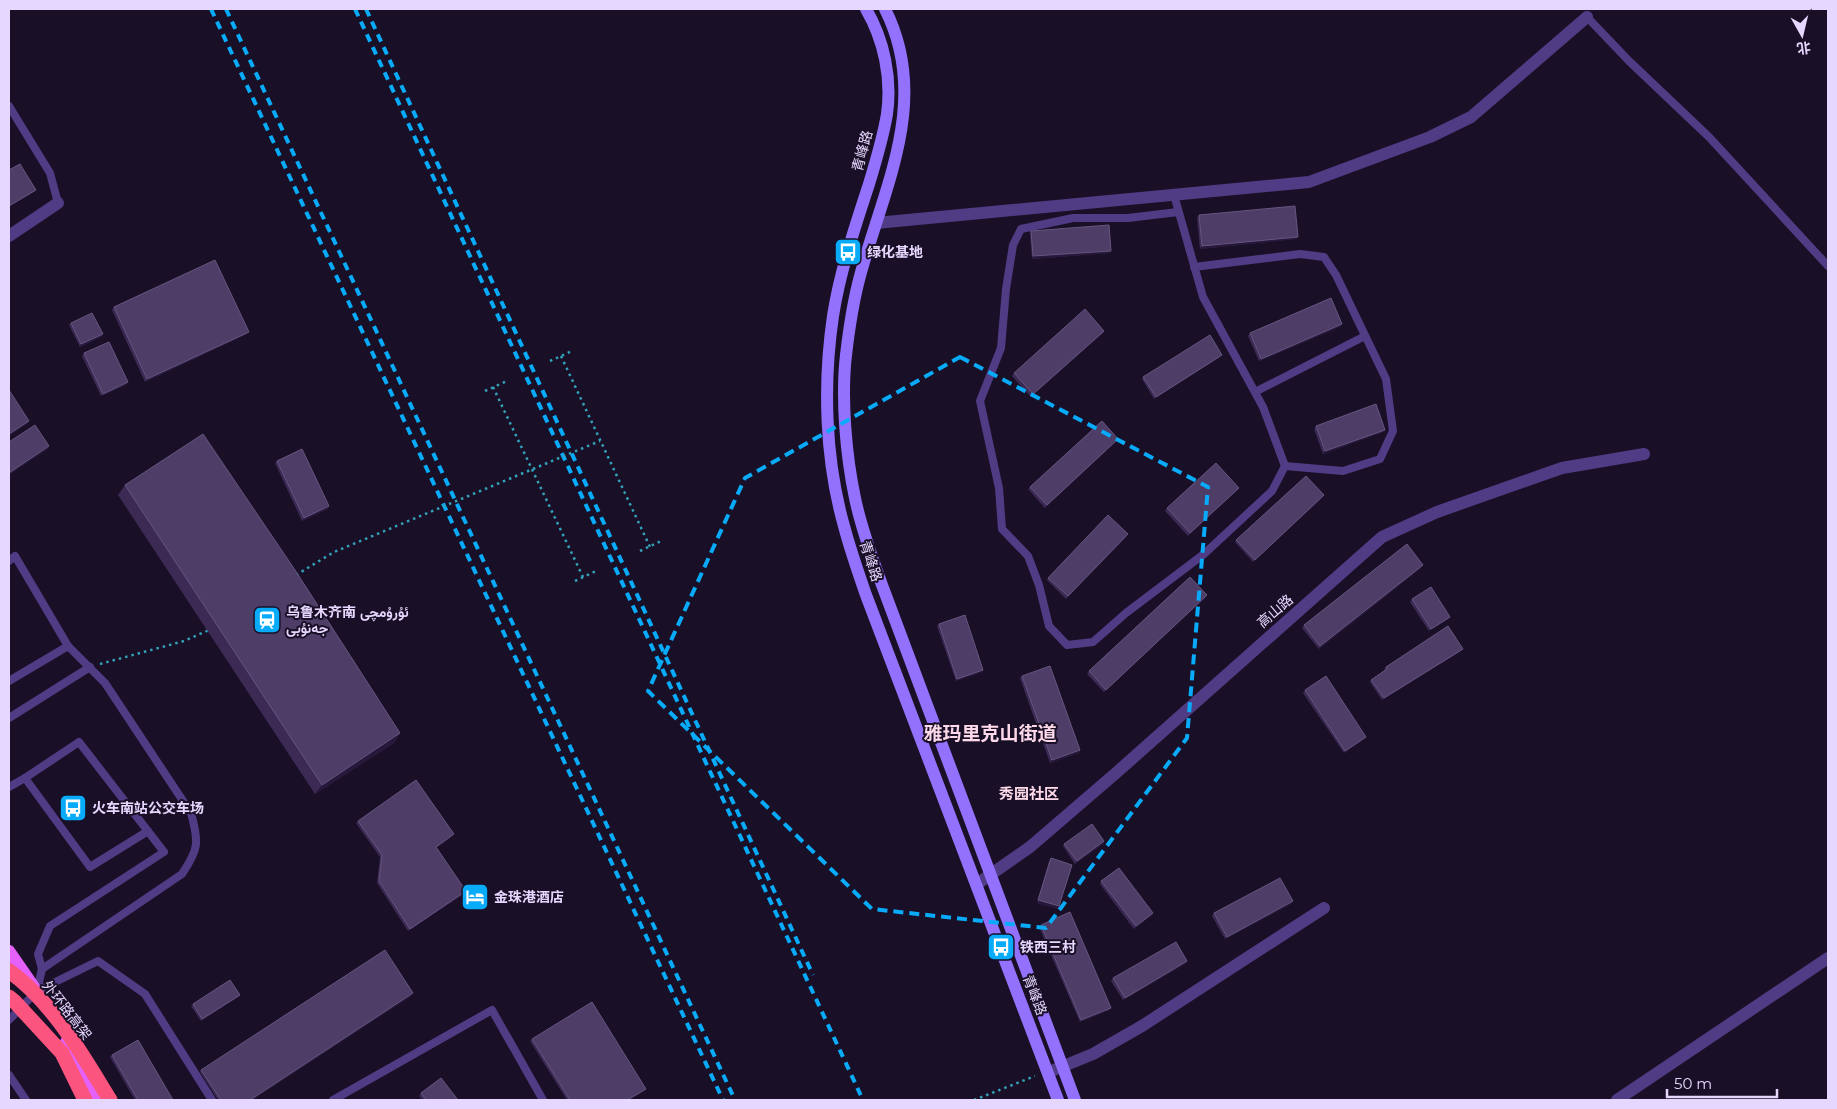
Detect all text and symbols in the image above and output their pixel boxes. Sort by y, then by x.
north arrow [1777,10,1827,60]
text: 北 [1796,38,1812,58]
street label: 青峰路 [848,128,876,174]
bus stop icon: 绿化基地 [833,237,863,267]
place label: 绿化基地 [867,243,923,261]
street label: 青峰路 [856,538,886,584]
street label: 高山路 [1253,590,1297,632]
place label: 乌鲁木齐南 ئۇرۇمچى جەنۇبى [286,603,409,637]
station icon: 乌鲁木齐南 ئۇرۇمچى جەنۇبى [252,605,282,635]
district label: 雅玛里克山街道 [923,722,1057,745]
district label: 秀园社区 [999,784,1059,803]
bus stop icon: 火车南站公交车场 [58,793,88,823]
place label: 火车南站公交车场 [92,799,204,817]
hotel icon: 金珠港酒店 [460,882,490,912]
place label: 金珠港酒店 [494,888,564,906]
bus stop icon: 铁西三村 [986,932,1016,962]
place label: 铁西三村 [1020,938,1076,956]
street label: 青峰路 [1019,972,1051,1018]
street label: 外环路高架 [38,977,96,1043]
scale bar [1667,1066,1777,1098]
text: 50 m [1674,1074,1712,1093]

